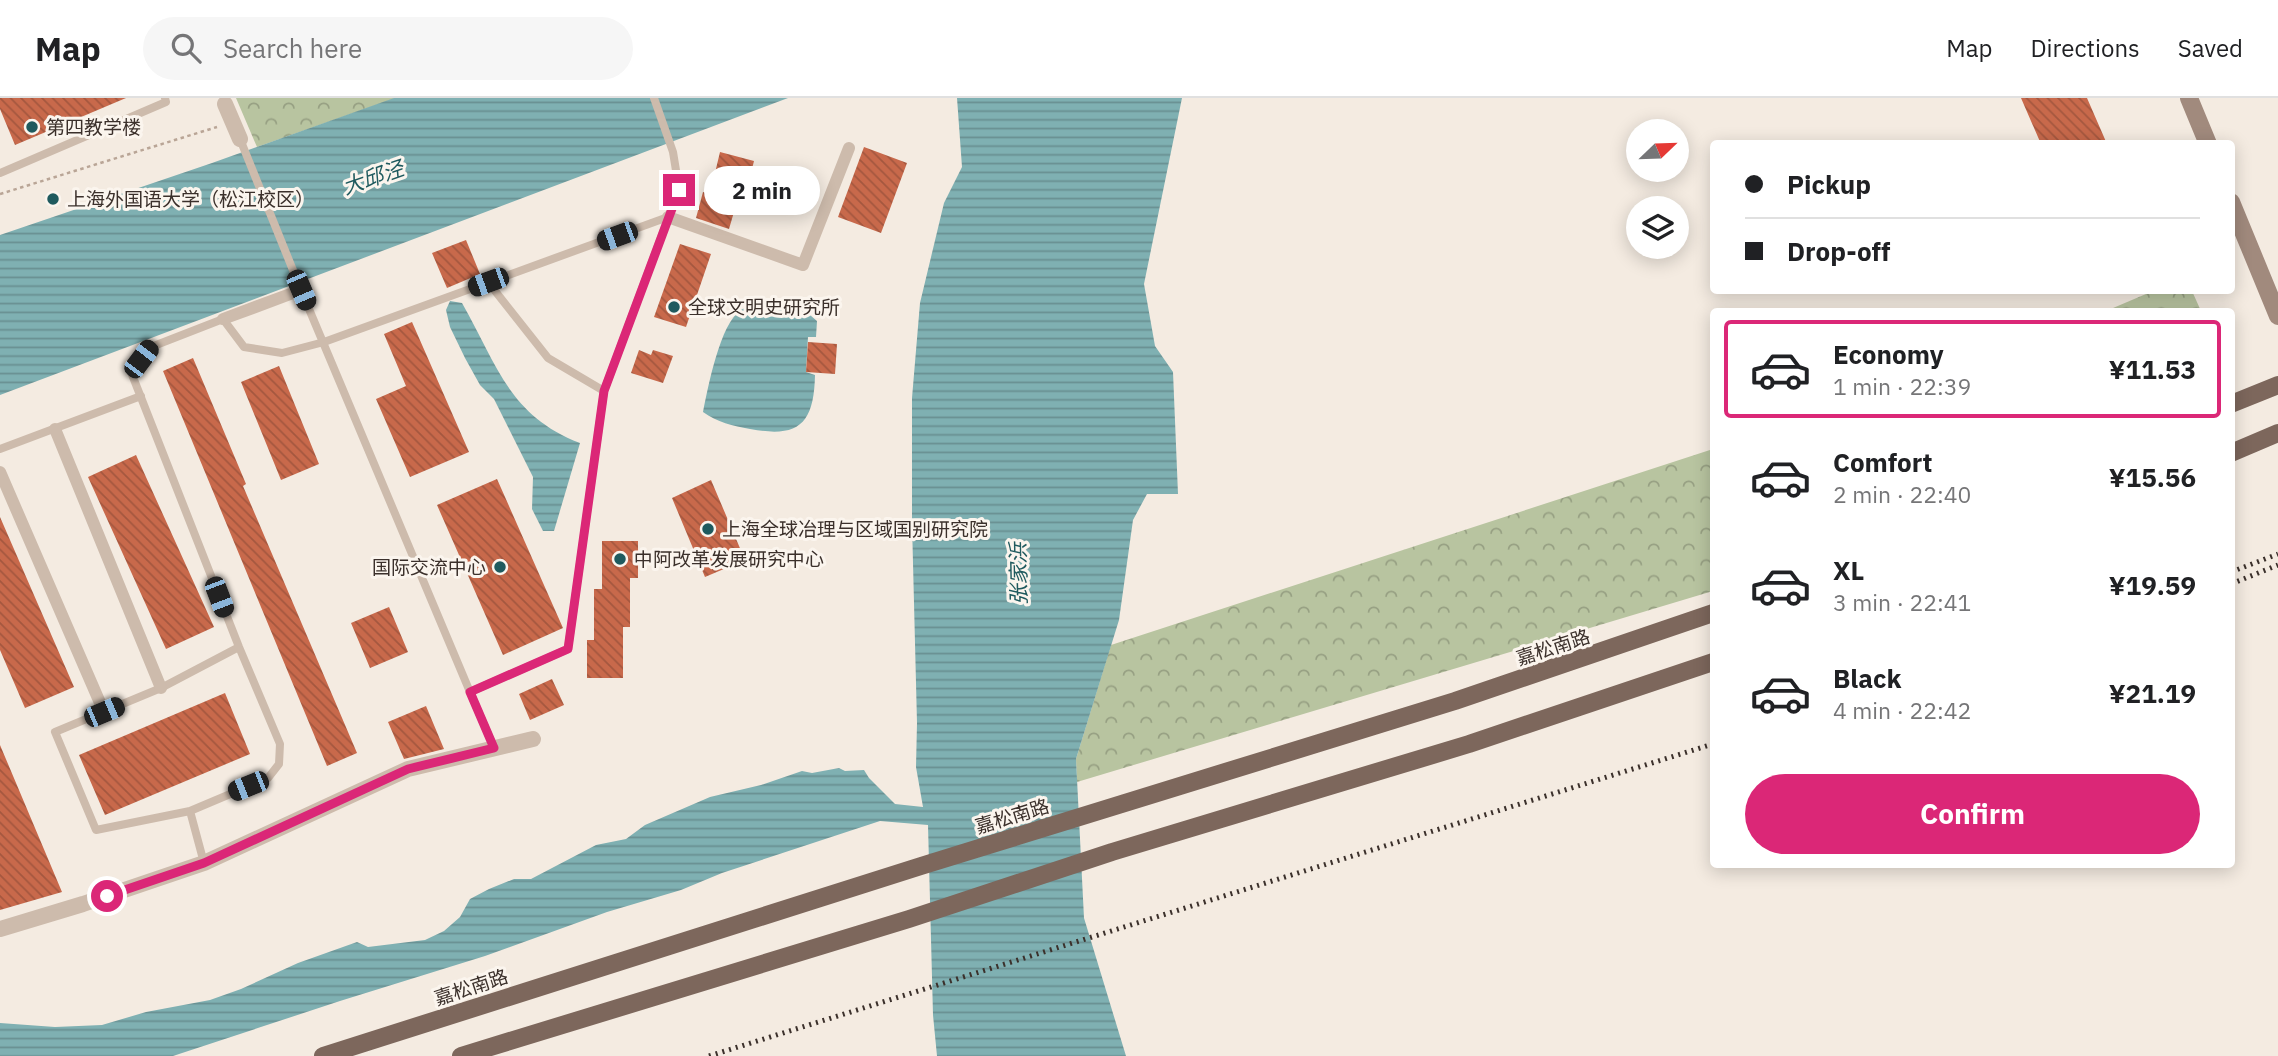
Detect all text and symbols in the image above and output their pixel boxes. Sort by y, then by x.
search box [143,17,633,80]
text: Map [35,27,101,70]
icon: search [167,29,205,67]
text: Search here [223,31,362,65]
text: Map [1946,32,1992,64]
text: Directions [2030,32,2140,64]
text: Saved [2178,32,2243,64]
place label: 第四教学楼 [46,115,141,139]
marker: 第四教学楼 [24,119,40,135]
north arrow [1626,119,1689,182]
map controls [1626,119,1689,259]
water label: 大邱泾 [338,153,409,201]
callout: 2 min [704,166,819,214]
text: Pickup [1787,167,1871,201]
route end [663,174,695,206]
text: 2 min [732,175,792,205]
place label: 上海外国语大学（松江校区） [67,187,314,211]
marker: 上海外国语大学（松江校区） [45,191,61,207]
button: layers [1626,196,1689,259]
car [594,219,641,253]
text: Drop-off [1787,234,1890,268]
car [465,265,512,299]
car [284,267,319,313]
place label: 全球文明史研究所 [688,295,840,319]
marker: 全球文明史研究所 [666,299,682,315]
car [120,336,163,382]
text: Economy [1833,337,1944,371]
icon: car [1749,338,1812,401]
text: ¥11.53 [2109,352,2196,386]
text: 1 min · 22:39 [1833,371,1971,401]
text: Comfort [1833,445,1932,479]
icon: car [1749,446,1812,509]
text: ¥15.56 [2109,460,2196,494]
text: 2 min · 22:40 [1833,479,1971,509]
place label: 上海全球冶理与区域国别研究院 [722,517,988,541]
marker: 上海全球冶理与区域国别研究院 [700,521,716,537]
water label: 张家浜 [1003,540,1033,606]
place label: 中阿改革发展研究中心 [634,547,824,571]
marker: 中阿改革发展研究中心 [612,551,628,567]
text: XL [1833,553,1864,587]
icon: car [1749,554,1812,617]
place label: 国际交流中心 [372,555,486,579]
marker: 国际交流中心 [492,559,508,575]
text: ¥19.59 [2109,568,2196,602]
car [202,574,237,620]
text: 3 min · 22:41 [1833,587,1971,617]
street label: 嘉松南路 [1513,624,1593,670]
text: Black [1833,661,1901,695]
icon: car [1749,662,1812,725]
text: ¥21.19 [2109,676,2196,710]
car [81,694,128,730]
text: 4 min · 22:42 [1833,695,1971,725]
car [225,768,272,804]
button: Confirm [1745,774,2200,854]
street label: 嘉松南路 [972,793,1052,839]
route start [91,880,123,912]
street label: 嘉松南路 [431,964,511,1010]

